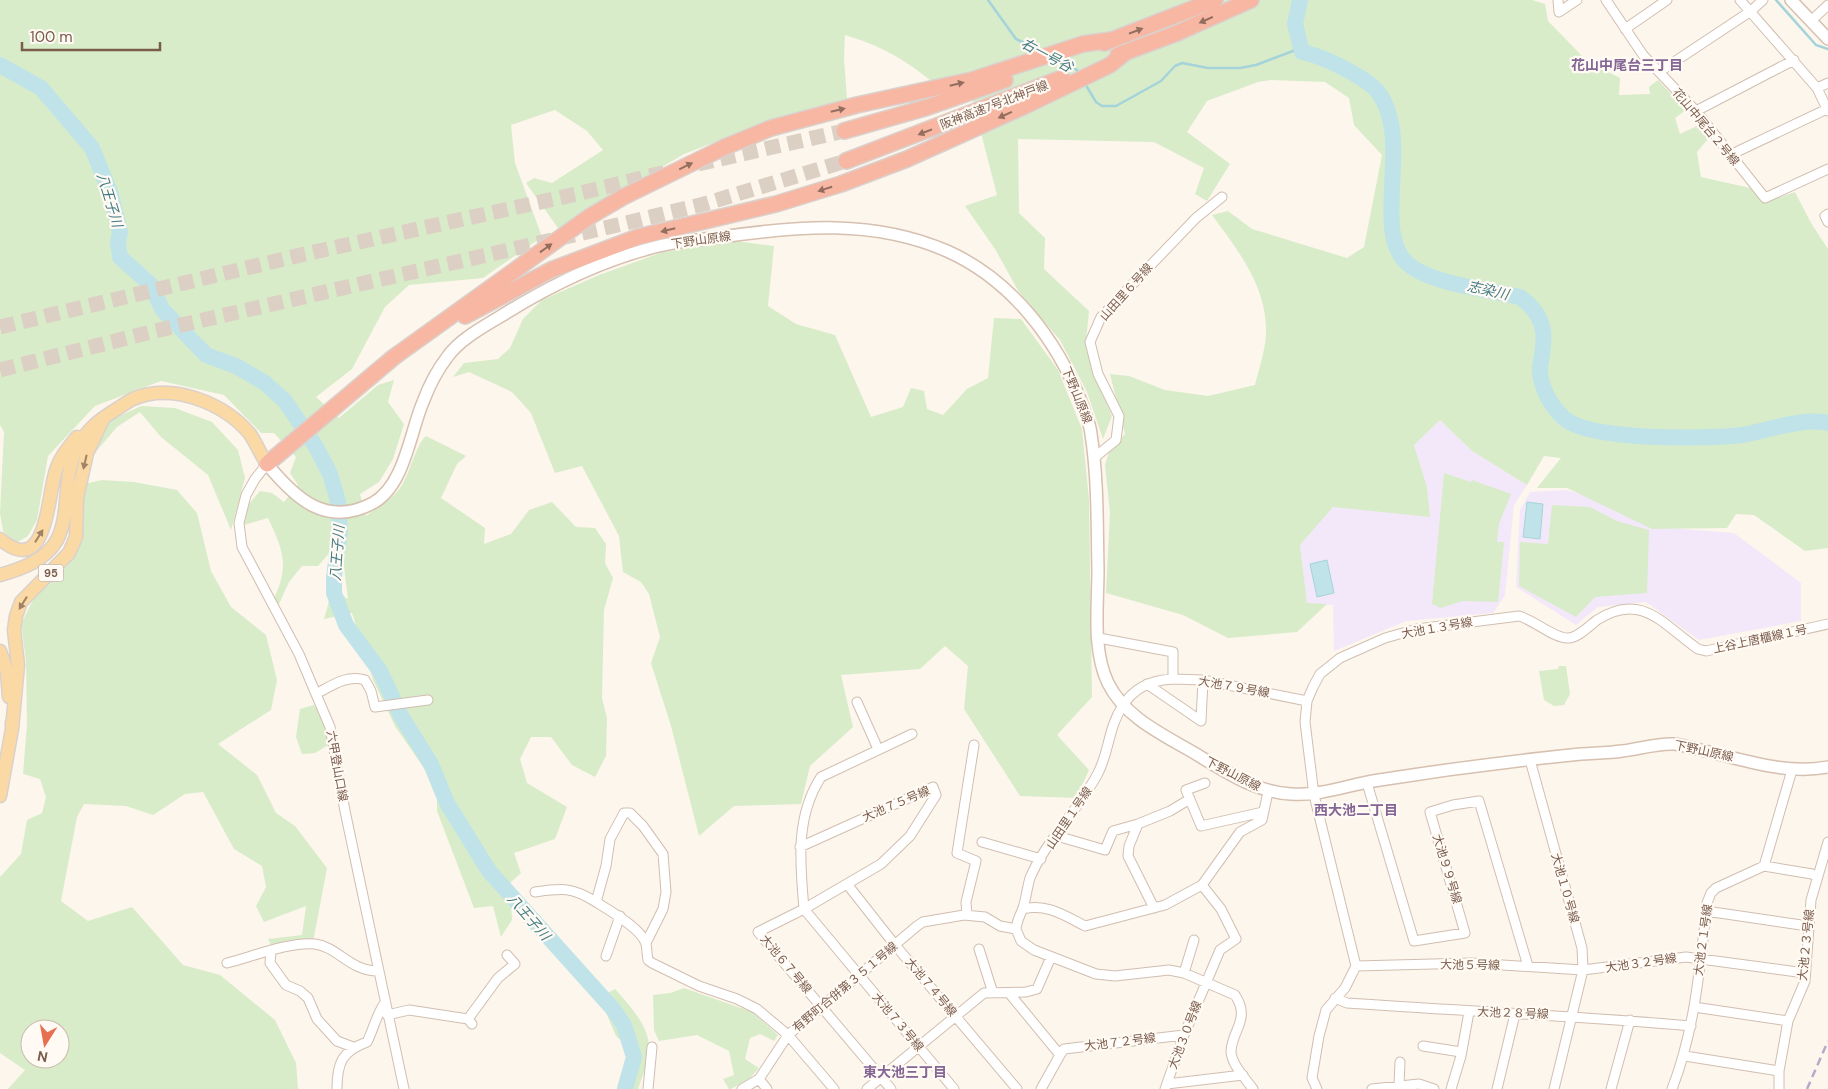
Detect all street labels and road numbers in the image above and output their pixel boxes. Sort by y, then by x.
street label: 阪神高速7号北神戸線 [938,77,1050,133]
street label: 花山中尾台２号線 [1669,85,1743,169]
street label: 下野山原線 [670,228,732,252]
street label: 山田里６号線 [1096,260,1156,324]
street label: 下野山原線 [1058,364,1096,426]
road number: 95 [38,564,64,582]
street label: 大池１３号線 [1400,614,1474,642]
street label: 上谷上唐櫃線１号 [1711,621,1809,657]
street label: 大池７９号線 [1197,673,1271,701]
street label: 六甲登山口線 [323,729,351,803]
street label: 下野山原線 [1673,737,1735,765]
street label: 下野山原線 [1203,753,1263,795]
street label: 大池７５号線 [860,783,932,825]
street label: 山田里１号線 [1042,784,1096,852]
street label: 大池９９号線 [1429,832,1465,906]
street label: 大池１０号線 [1547,851,1583,925]
street label: 大池２１号線 [1690,903,1716,977]
street label: 大池２３号線 [1794,908,1818,982]
street label: 大池６７号線 [757,931,815,997]
street label: 有野町合併第３５１号線 [789,938,901,1036]
street label: 大池３２号線 [1604,950,1678,976]
street label: 大池７４号線 [902,954,960,1020]
street label: 大池５号線 [1440,956,1500,974]
street label: 大池７３号線 [869,989,927,1055]
street label: 大池３０号線 [1165,999,1205,1071]
street label: 大池２８号線 [1477,1004,1549,1022]
street label: 大池７２号線 [1083,1030,1157,1054]

